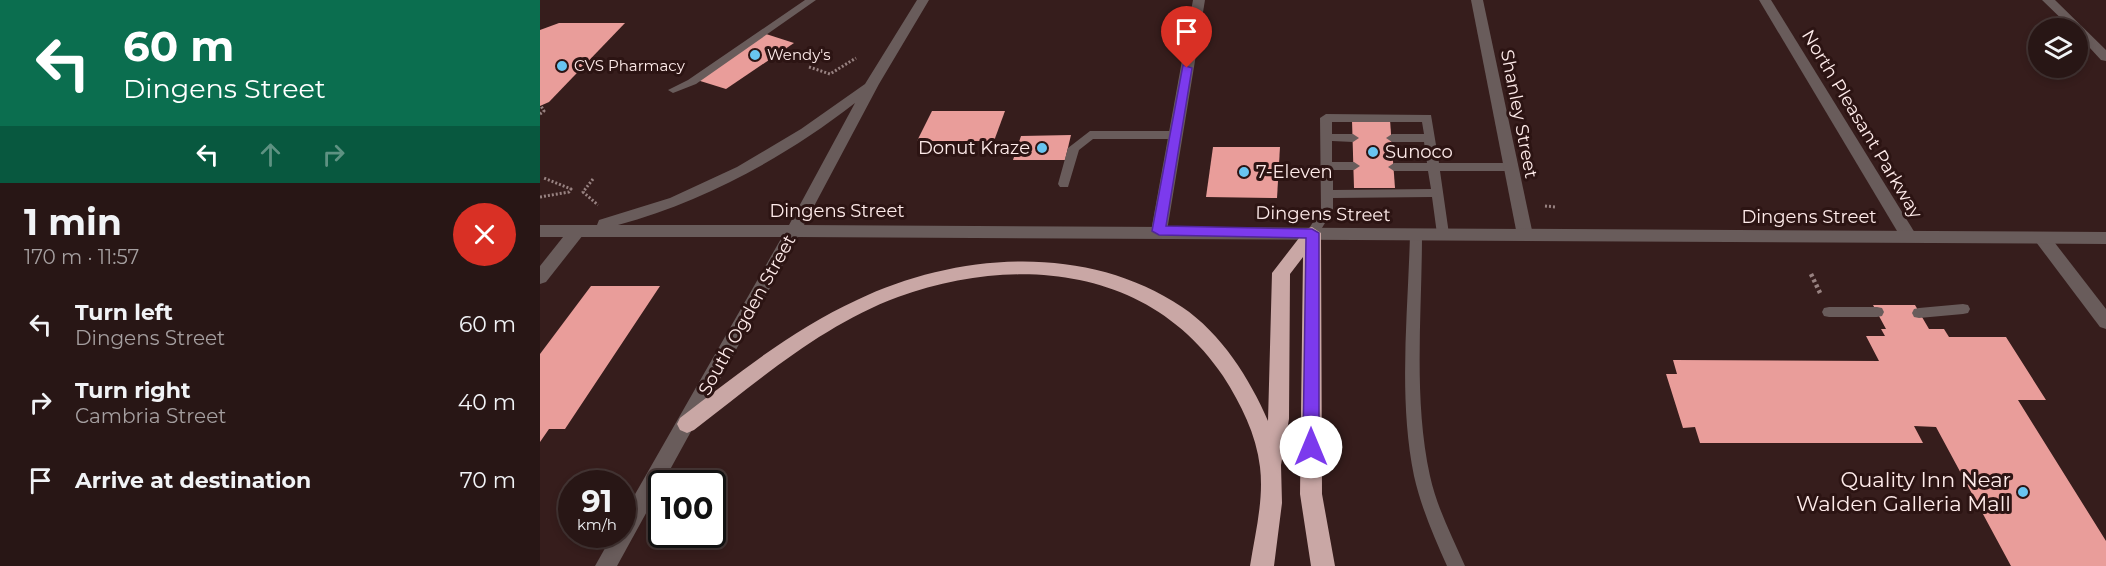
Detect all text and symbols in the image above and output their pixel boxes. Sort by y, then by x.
pin [1161,6,1212,68]
icon: arrive [1170,15,1203,48]
map controls [2028,18,2088,78]
button: layers [2028,18,2088,78]
text: 60 m [123,20,234,72]
icon: left [24,24,102,102]
street label: North Pleasant Parkway [1797,26,1927,223]
place label: Wendy's [767,45,831,64]
marker: Wendy's [748,48,762,62]
street label: Shanley Street [1496,48,1542,180]
place label: CVS Pharmacy [574,56,686,75]
marker: CVS Pharmacy [555,59,569,73]
text: Dingens Street [123,72,326,105]
place label: Donut Kraze [918,137,1030,159]
icon: left [191,138,224,171]
icon: ahead [254,138,287,171]
icon: right [317,138,350,171]
marker: Donut Kraze [1035,141,1049,155]
place label: Sunoco [1385,141,1453,163]
marker: Sunoco [1366,145,1380,159]
place label: 7-Eleven [1256,161,1333,183]
marker: 7-Eleven [1237,165,1251,179]
text: 1 min [24,200,122,244]
street label: Dingens Street [769,200,905,222]
street label: Dingens Street [1255,202,1391,226]
button: close [453,203,516,266]
street label: Dingens Street [1741,206,1877,228]
street label: South Ogden Street [694,231,800,399]
text: 170 m · 11:57 [24,245,139,269]
text: Turn left [75,299,173,326]
icon: left [24,308,57,341]
text: 60 m [459,311,516,338]
text: Dingens Street [75,326,225,350]
text: Turn right [75,377,190,404]
icon: right [24,386,57,419]
text: 40 m [458,389,516,416]
text: Cambria Street [75,404,226,428]
position arrow [1279,415,1343,479]
icon: arrive [24,464,57,497]
text: Arrive at destination [75,467,311,494]
text: 70 m [460,467,516,494]
place label: Quality Inn Near Walden Galleria Mall [1796,467,2011,516]
speed limit sign: 100 [648,470,726,548]
text: 91 [582,483,612,520]
marker: Quality Inn Near Walden Galleria Mall [2016,485,2030,499]
text: km/h [577,515,617,534]

